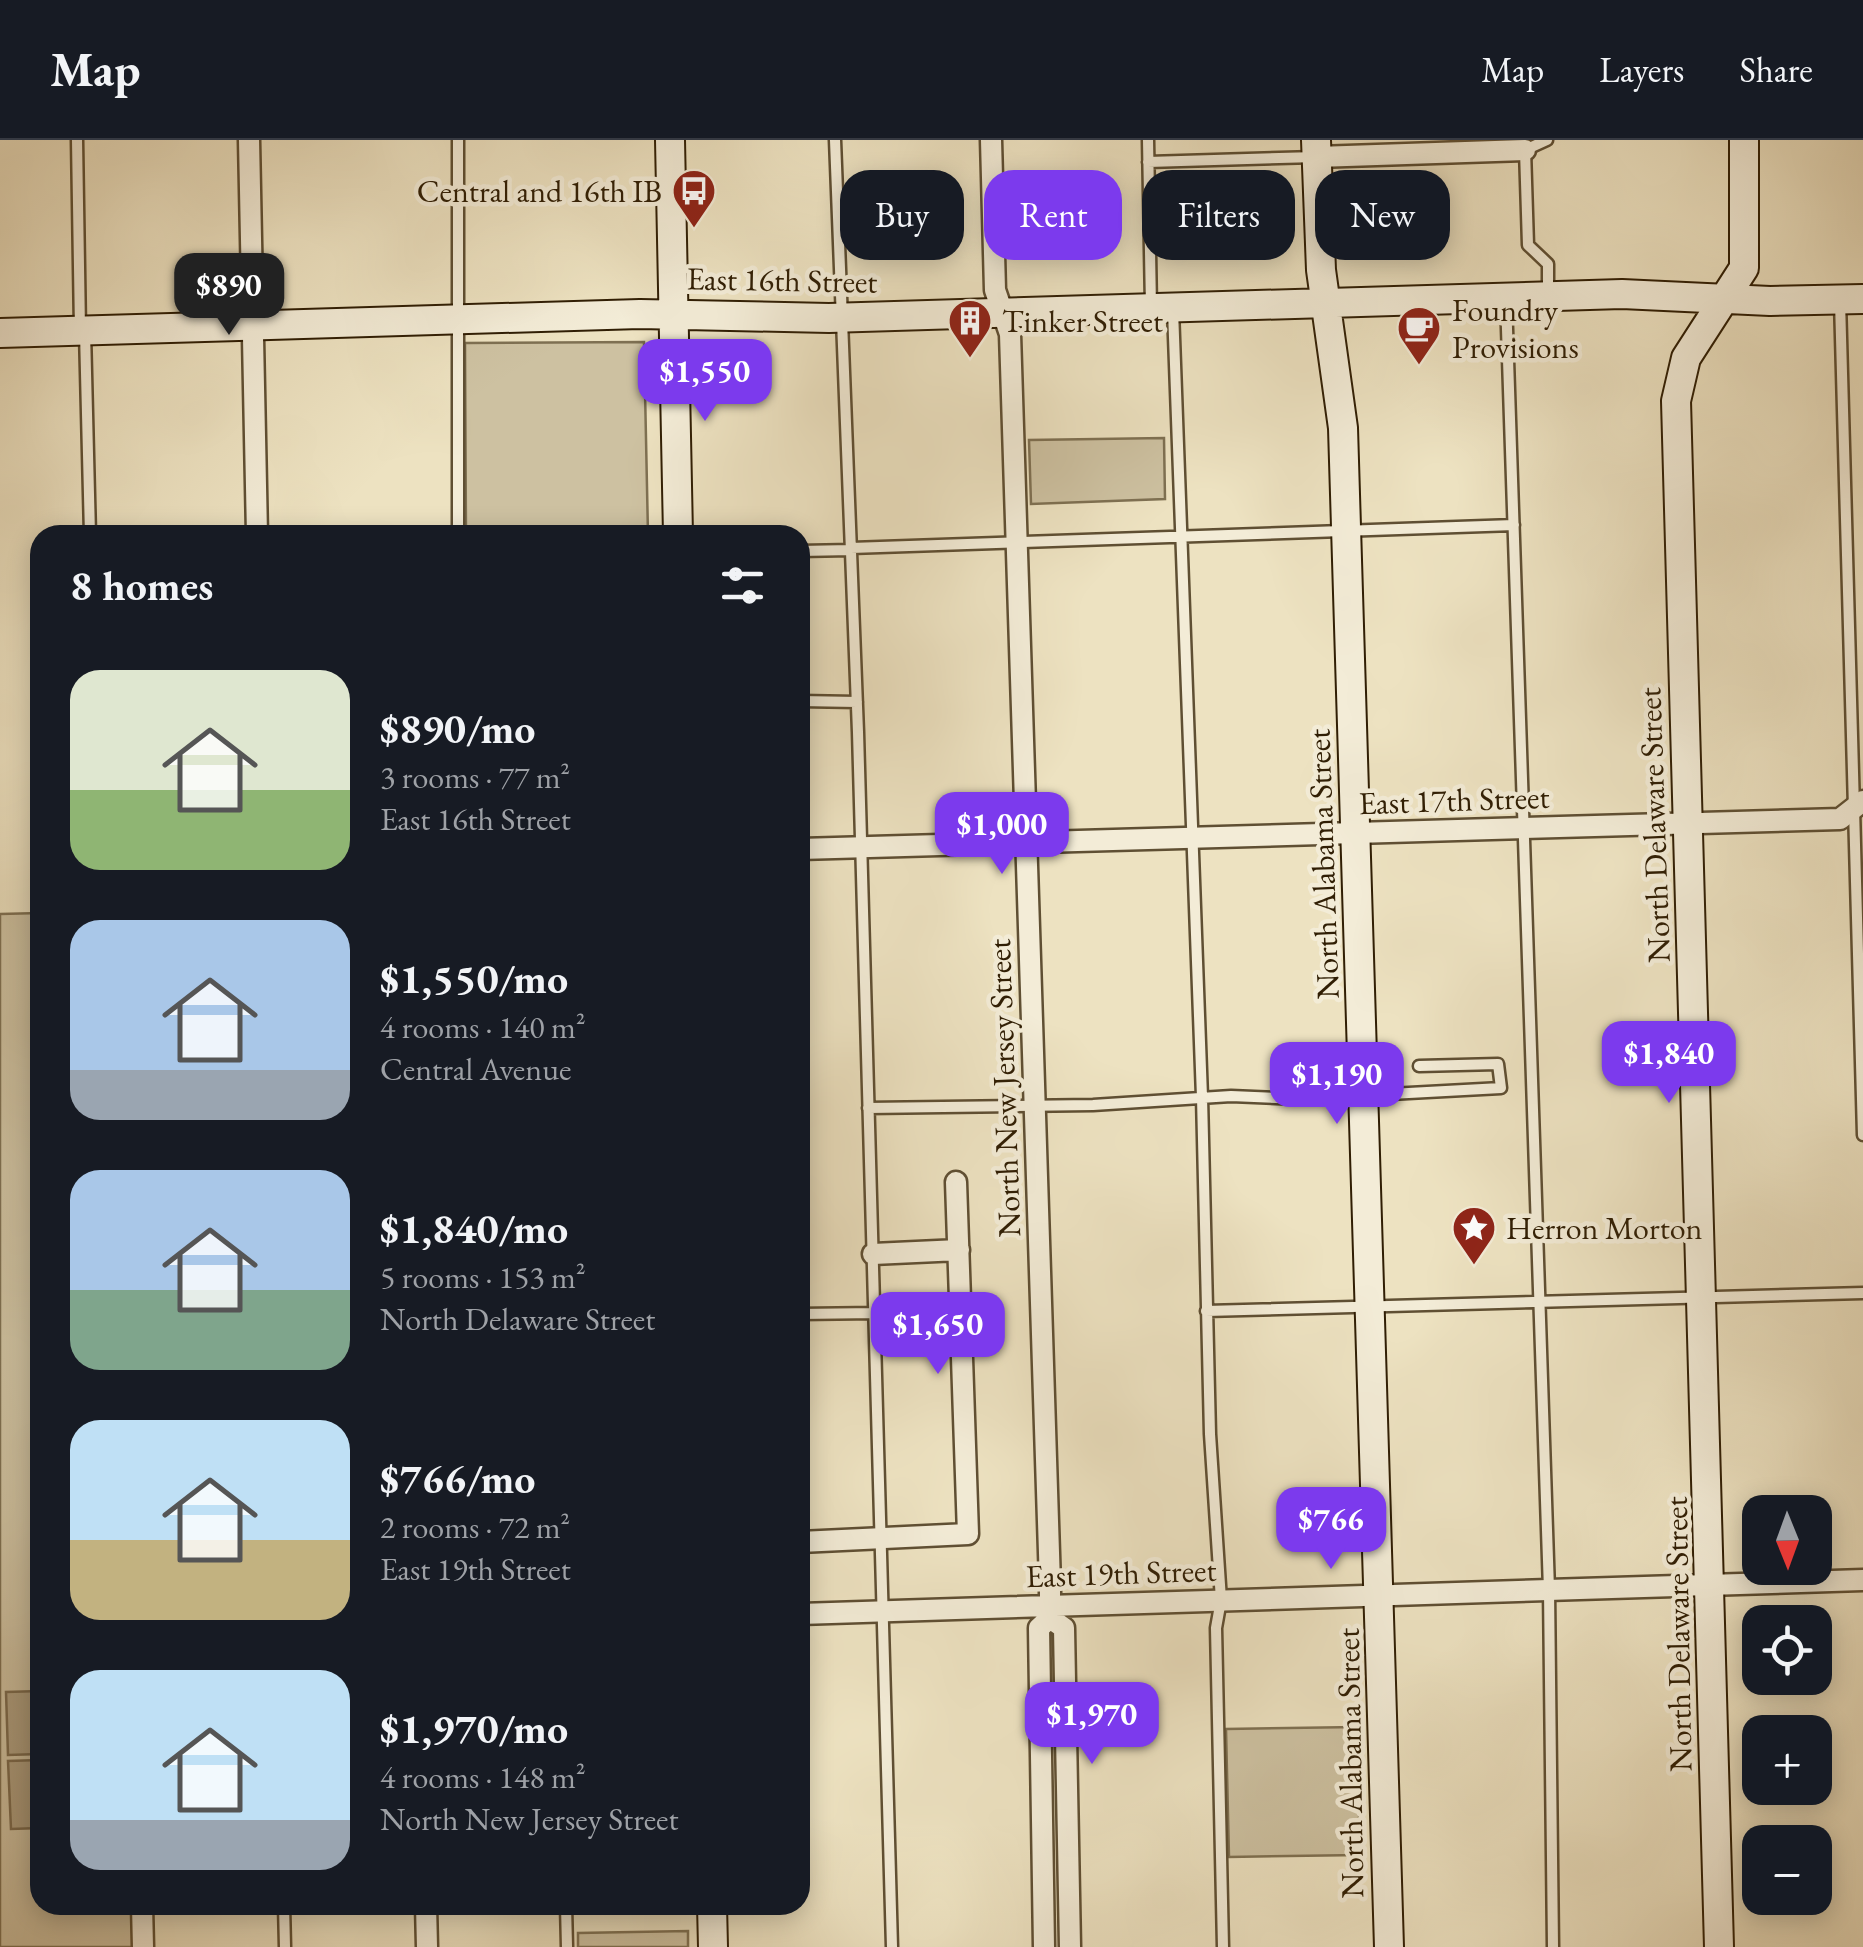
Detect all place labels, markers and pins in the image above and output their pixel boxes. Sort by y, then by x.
bus stop icon: Central and 16th IB [671,168,717,229]
place label: Central and 16th IB [417,170,662,212]
pin: $890 [170,253,288,338]
place label: Foundry Provisions [1452,289,1579,368]
building icon: Tinker Street [947,298,993,359]
place label: Tinker Street [1002,300,1163,342]
cafe icon: Foundry Provisions [1396,305,1442,366]
pin: $1,550 [624,339,786,424]
pin: $1,000 [921,792,1083,877]
pin: $1,840 [1588,1021,1750,1106]
pin: $1,190 [1256,1042,1418,1127]
place icon: Herron Morton [1451,1205,1497,1266]
place label: Herron Morton [1506,1207,1703,1249]
pin: $1,650 [857,1292,1019,1377]
pin: $766 [1272,1487,1390,1572]
pin: $1,970 [1011,1682,1173,1767]

